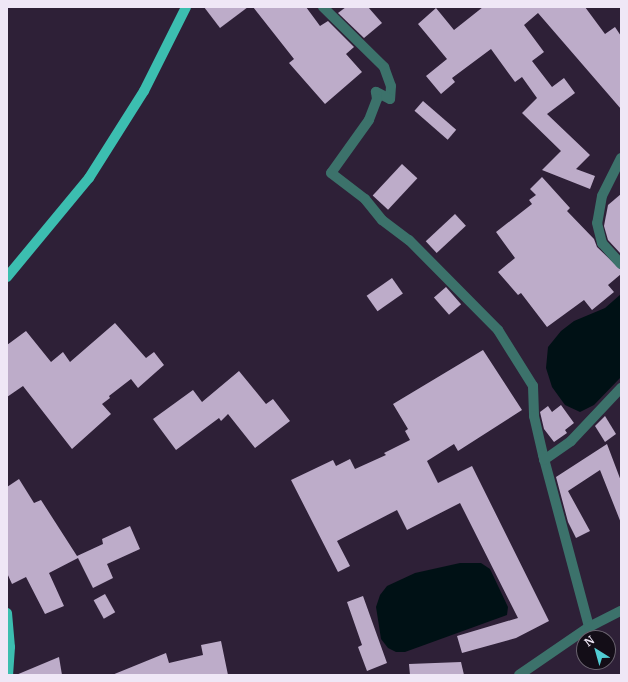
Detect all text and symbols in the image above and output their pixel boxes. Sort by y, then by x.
north arrow [576,630,616,670]
text: N [582,633,597,649]

